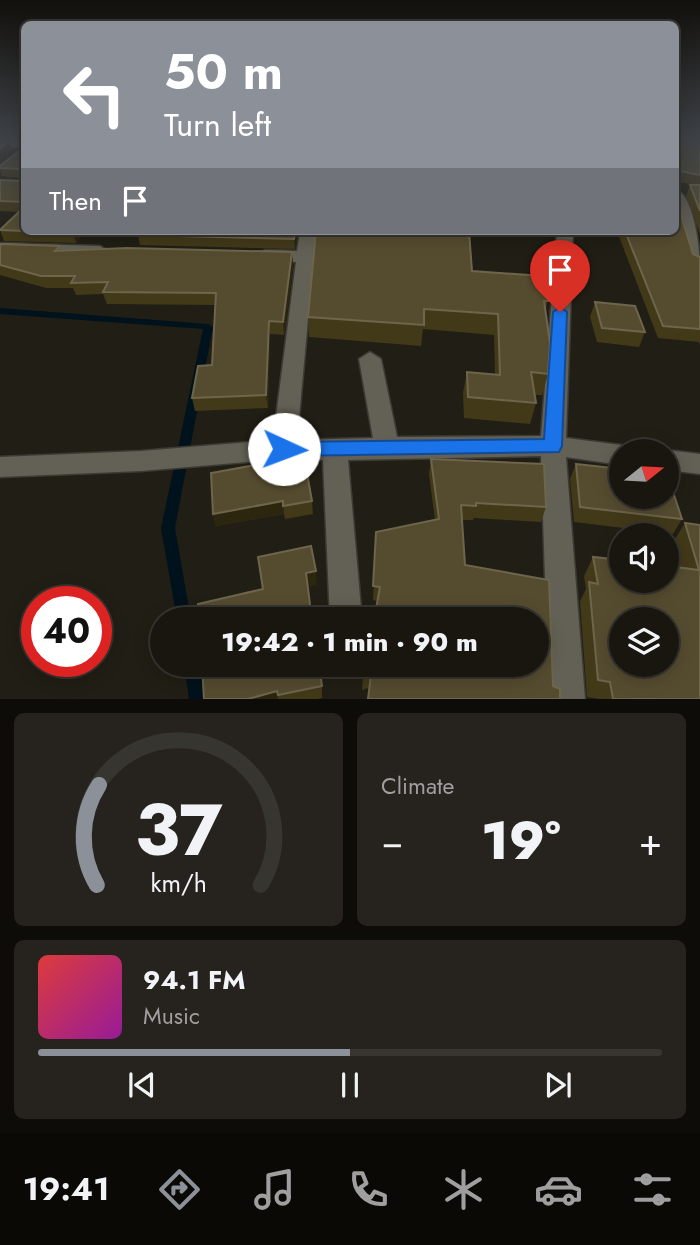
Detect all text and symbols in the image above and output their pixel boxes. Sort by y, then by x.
text: 50 m [164,37,283,107]
icon: left [49,49,140,140]
text: Turn left [164,102,271,148]
text: Then [49,182,102,220]
icon: arrive [116,182,154,220]
pin [530,240,590,312]
icon: arrive [541,251,579,289]
position arrow [247,412,321,486]
north arrow [609,439,679,509]
map controls [609,439,679,677]
button: sound [609,523,679,593]
speed limit sign: 40 [21,586,112,677]
button: layers [609,607,679,677]
text: 19:42 · 1 min · 90 m [221,623,478,661]
text: Climate [381,769,454,803]
text: 37 [134,778,223,883]
text: 19° [481,803,561,879]
text: − [381,814,403,869]
text: + [639,814,662,869]
text: km/h [150,865,207,901]
text: 94.1 FM [143,961,246,999]
text: Music [143,999,200,1033]
icon: previous [123,1066,161,1104]
icon: pause [331,1066,369,1104]
icon: next [539,1066,577,1104]
icon: directions [155,1165,204,1214]
icon: music [250,1165,299,1214]
icon: phone [344,1165,393,1214]
icon: climate [439,1165,488,1214]
icon: car [534,1165,583,1214]
icon: filters [628,1165,677,1214]
text: 19:41 [23,1166,109,1212]

